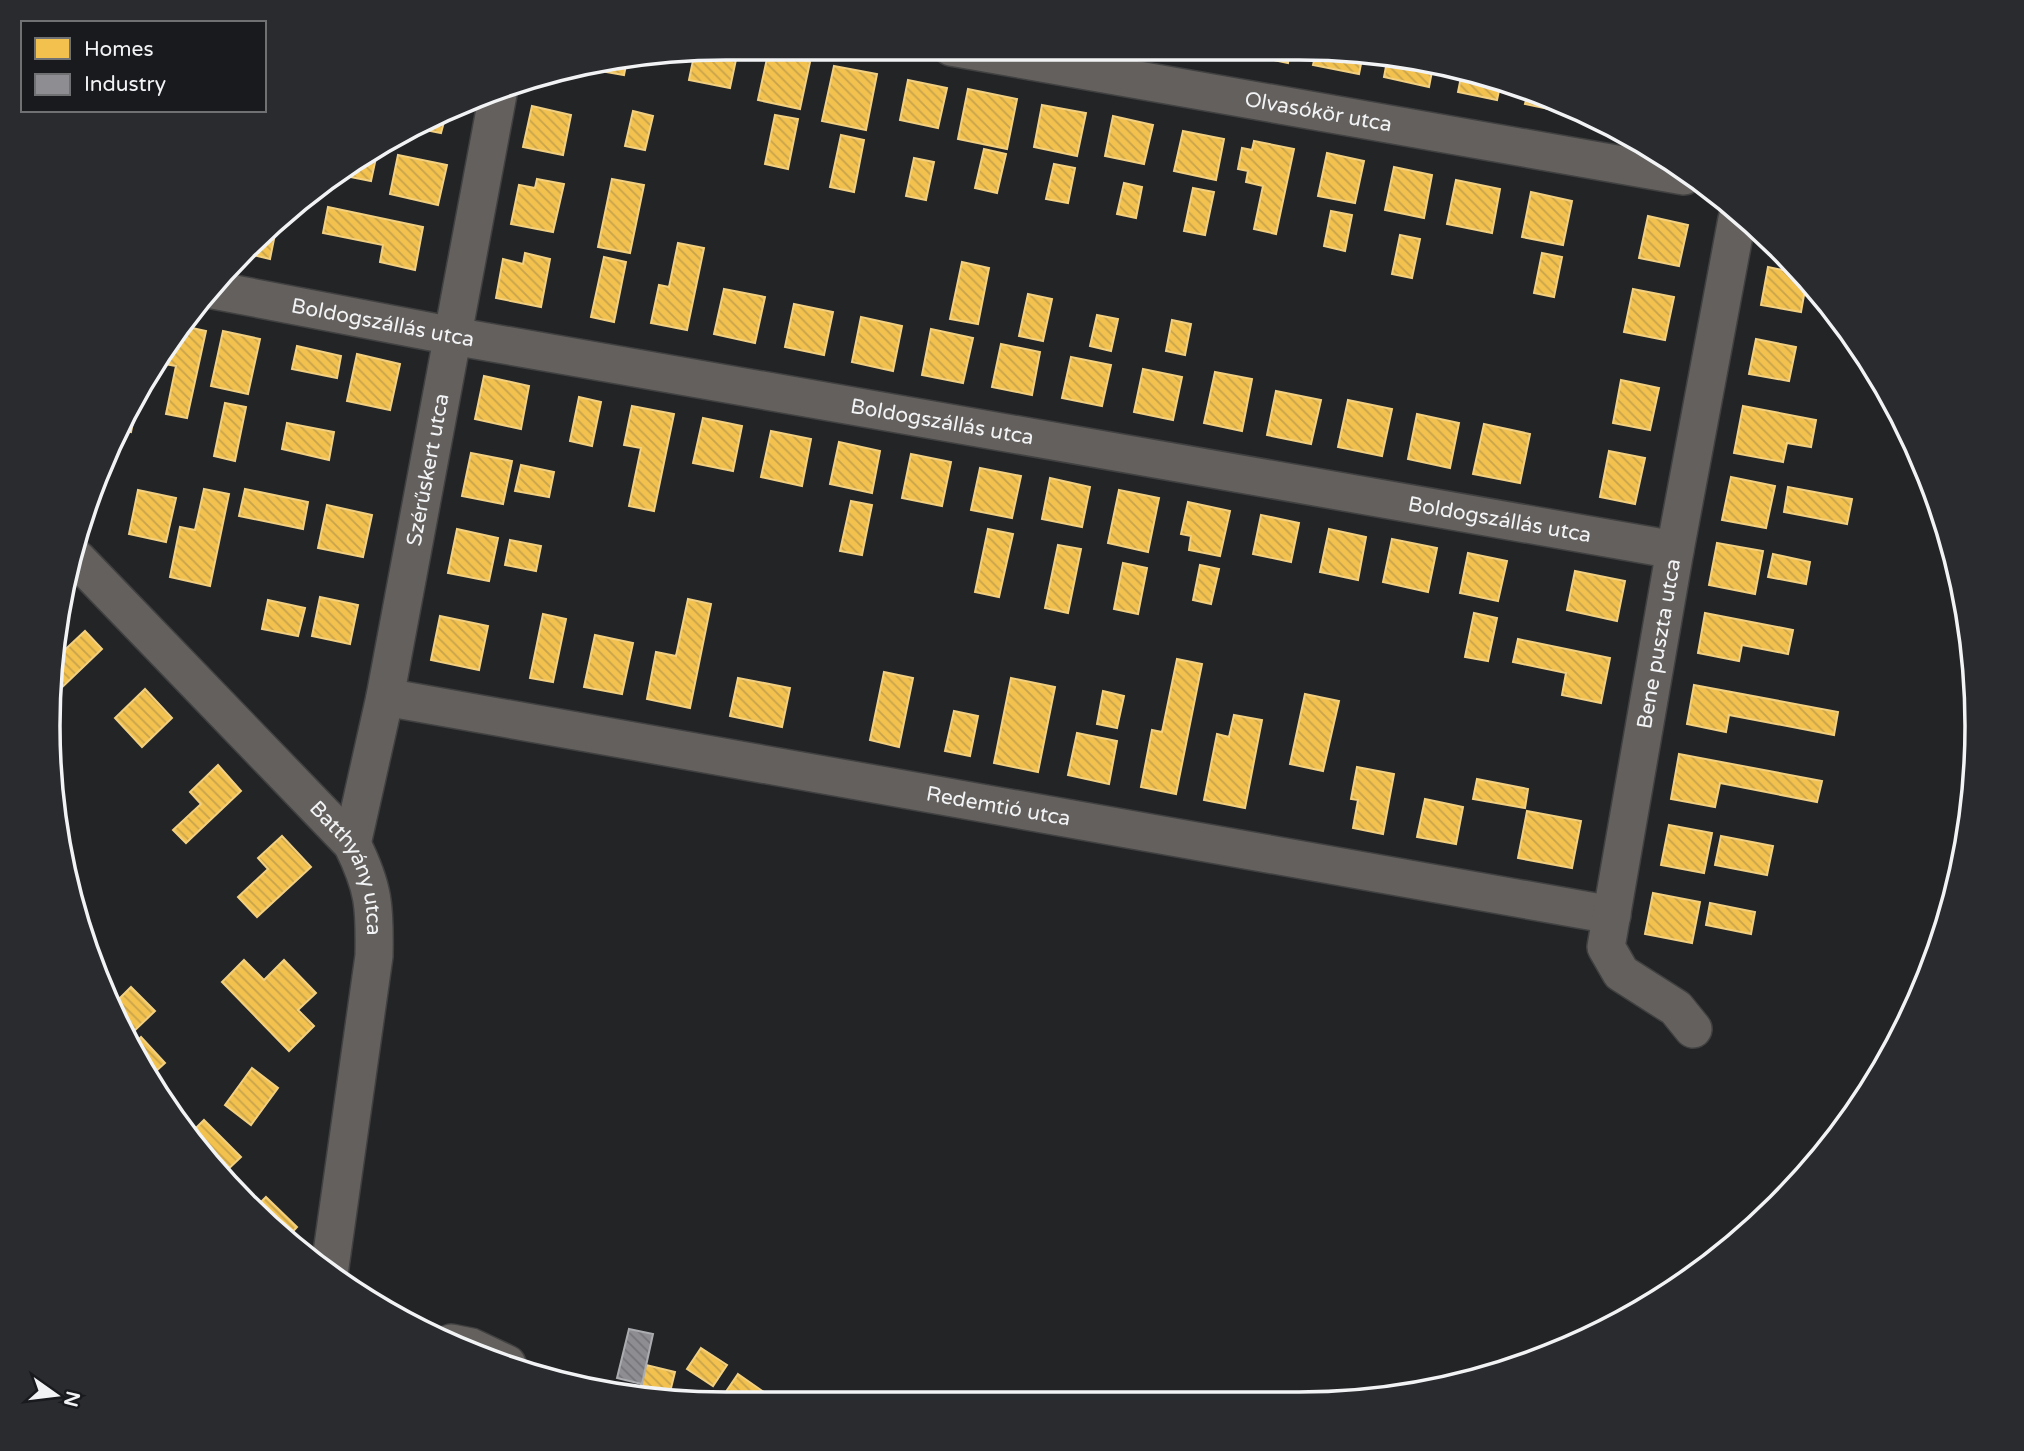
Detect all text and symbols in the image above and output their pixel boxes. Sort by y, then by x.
legend [21,21,266,112]
text: Homes [84,37,154,62]
text: Industry [84,72,166,97]
street label: Olvasókör utca [1243,86,1394,137]
street label: Boldogszállás utca [289,293,476,352]
street label: Szérűskert utca [401,391,454,548]
street label: Boldogszállás utca [848,393,1036,450]
street label: Boldogszállás utca [1406,491,1593,548]
street label: Bene puszta utca [1632,557,1686,731]
street label: Redemtió utca [924,781,1073,831]
street label: Batthyány utca [305,795,387,936]
north arrow [21,1360,91,1430]
text: N [59,1389,84,1409]

